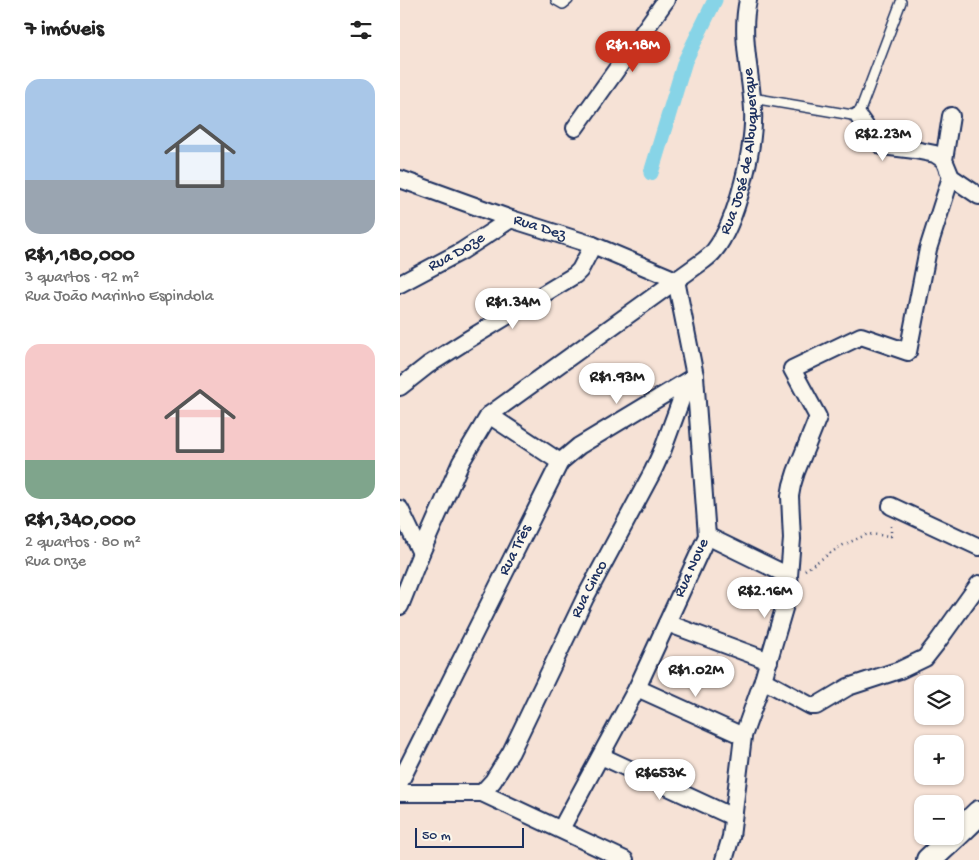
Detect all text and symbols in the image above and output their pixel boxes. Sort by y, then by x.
icon: filters [347,16,375,44]
text: 7 imóveis [25,18,104,43]
pin: R$1.18M [587,30,679,73]
text: R$1.18M [606,37,660,56]
street label: Rua José de Albuquerque [716,66,763,238]
icon: home [155,111,245,201]
pin: R$2.23M [837,120,929,162]
text: R$2.23M [855,126,911,145]
street label: Rua Dez [511,211,569,246]
street label: Rua Doze [425,228,490,277]
text: R$1,180,000 [25,244,135,269]
text: 3 quartos · 92 m² [25,269,139,288]
text: Rua João Marinho Espindola [25,288,214,307]
pin: R$1.34M [467,288,559,330]
text: R$1.34M [486,294,540,313]
pin: R$1.93M [571,362,663,405]
text: R$1.93M [590,369,644,388]
icon: home [155,376,245,466]
text: R$1,340,000 [25,509,136,534]
street label: Rua Três [495,521,537,579]
text: 2 quartos · 80 m² [25,534,141,553]
street label: Rua Nove [670,535,714,601]
text: Rua Onze [25,553,86,572]
street label: Rua Cinco [567,558,613,621]
pin: R$2.16M [719,576,811,619]
text: R$2.16M [738,583,792,602]
pin: R$1.02M [650,656,742,698]
text: R$1.02M [668,662,724,681]
map controls [914,675,964,845]
button: layers [914,675,964,725]
button: + [914,735,964,785]
pin: R$653K [619,758,701,801]
text: R$653K [635,765,685,784]
button: − [914,795,964,845]
scale bar [415,825,524,848]
text: 50 m [422,828,451,845]

